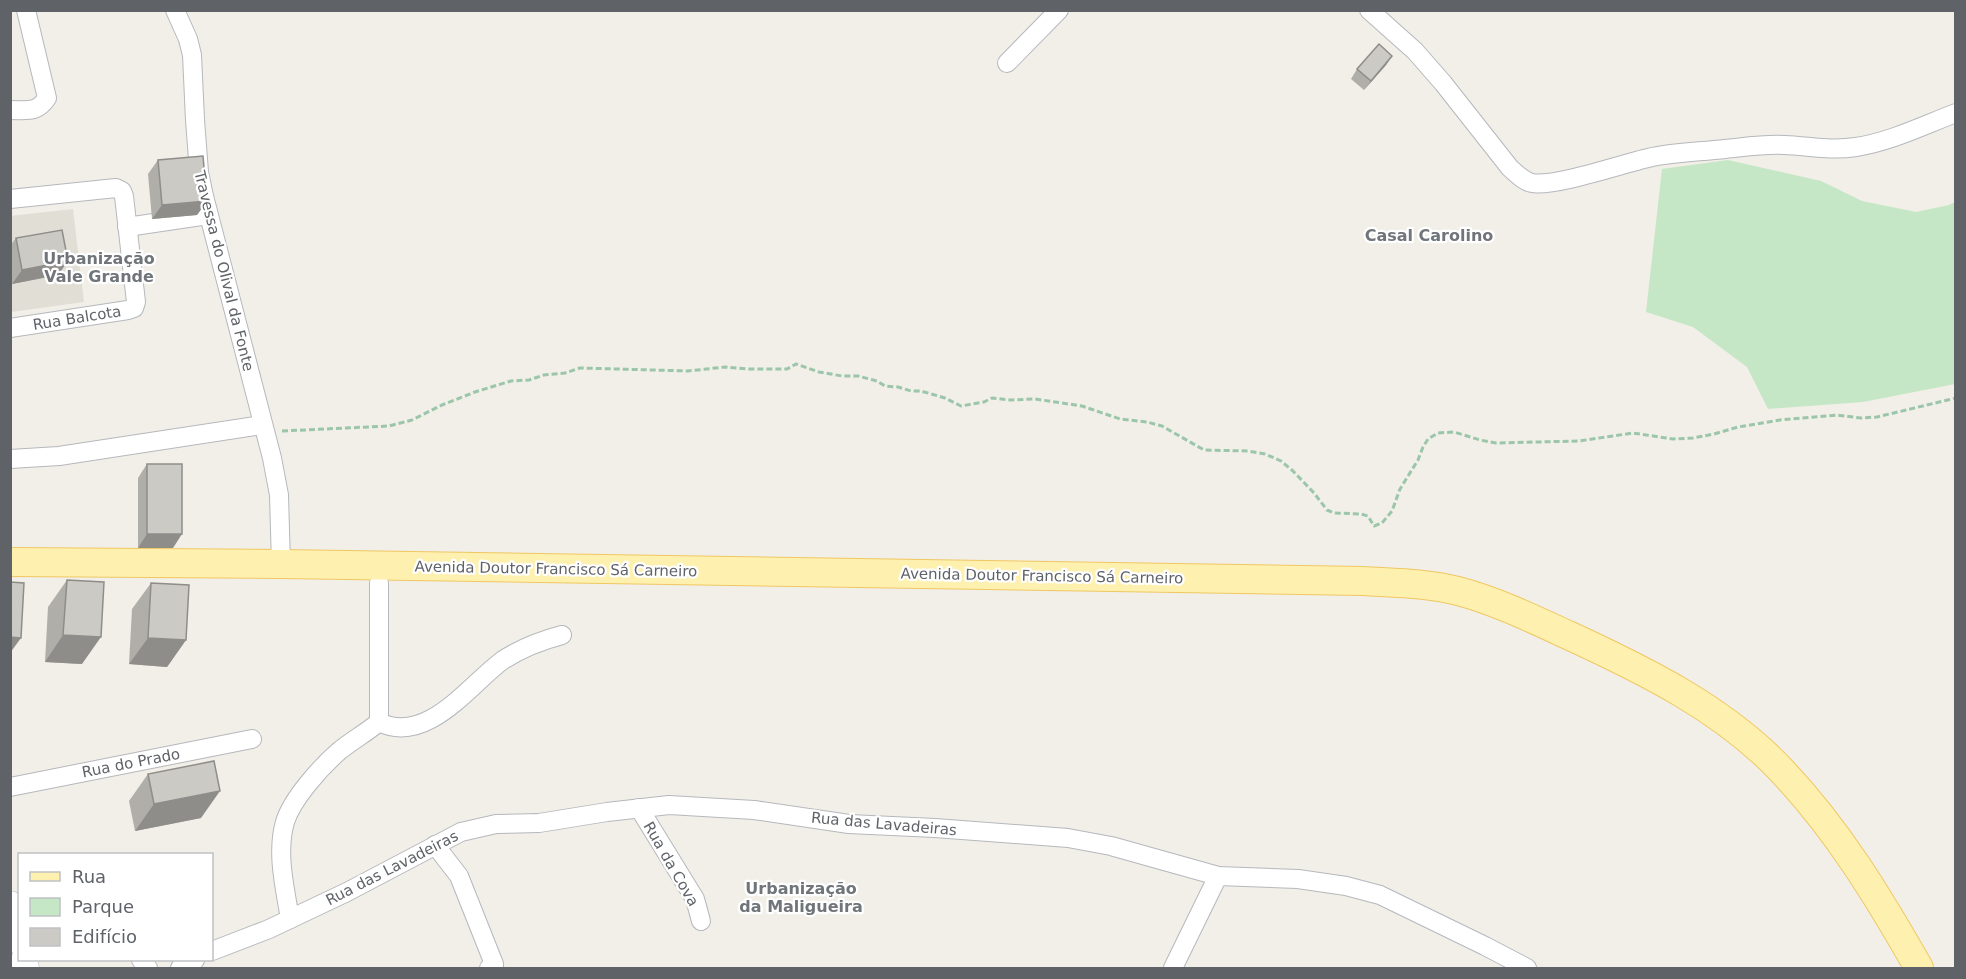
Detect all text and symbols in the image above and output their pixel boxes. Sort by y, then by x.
street label: Travessa do Olival da Fonte [190,168,258,373]
district label: Casal Carolino [1365,226,1493,245]
district label: Urbanização Vale Grande [43,249,155,286]
street label: Rua Balcota [31,302,123,334]
street label: Avenida Doutor Francisco Sá Carneiro [415,558,697,580]
street label: Avenida Doutor Francisco Sá Carneiro [901,565,1183,587]
street label: Rua do Prado [80,745,182,781]
street label: Rua das Lavadeiras [810,809,958,839]
street label: Rua da Cova [640,819,702,909]
street label: Rua das Lavadeiras [323,827,461,909]
legend [18,853,213,961]
text: Rua [72,866,106,887]
district label: Urbanização da Maligueira [739,879,863,916]
text: Parque [72,896,134,917]
text: Edifício [72,926,137,947]

